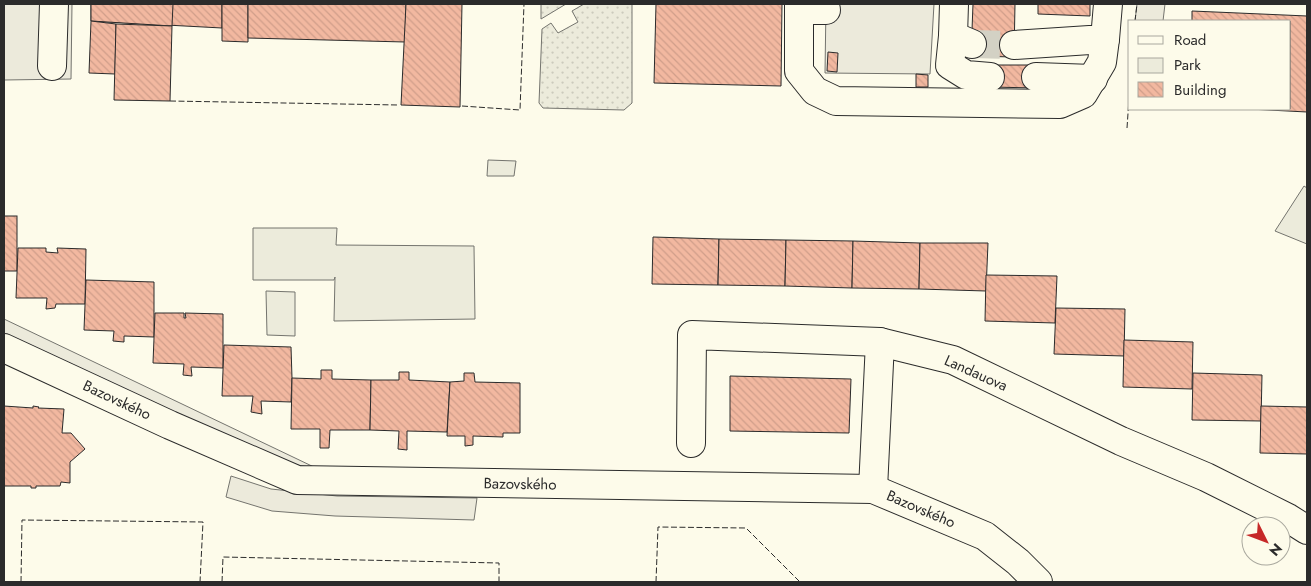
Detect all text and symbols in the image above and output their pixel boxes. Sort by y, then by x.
legend [1128,20,1291,110]
text: Road [1174,29,1206,51]
text: Park [1174,54,1201,76]
text: Building [1174,79,1226,101]
street label: Landauova [941,349,1011,397]
street label: Bazovského [79,375,155,425]
street label: Bazovského [483,472,557,496]
street label: Bazovského [883,485,959,533]
north arrow [1241,516,1291,566]
text: N [1265,539,1287,561]

